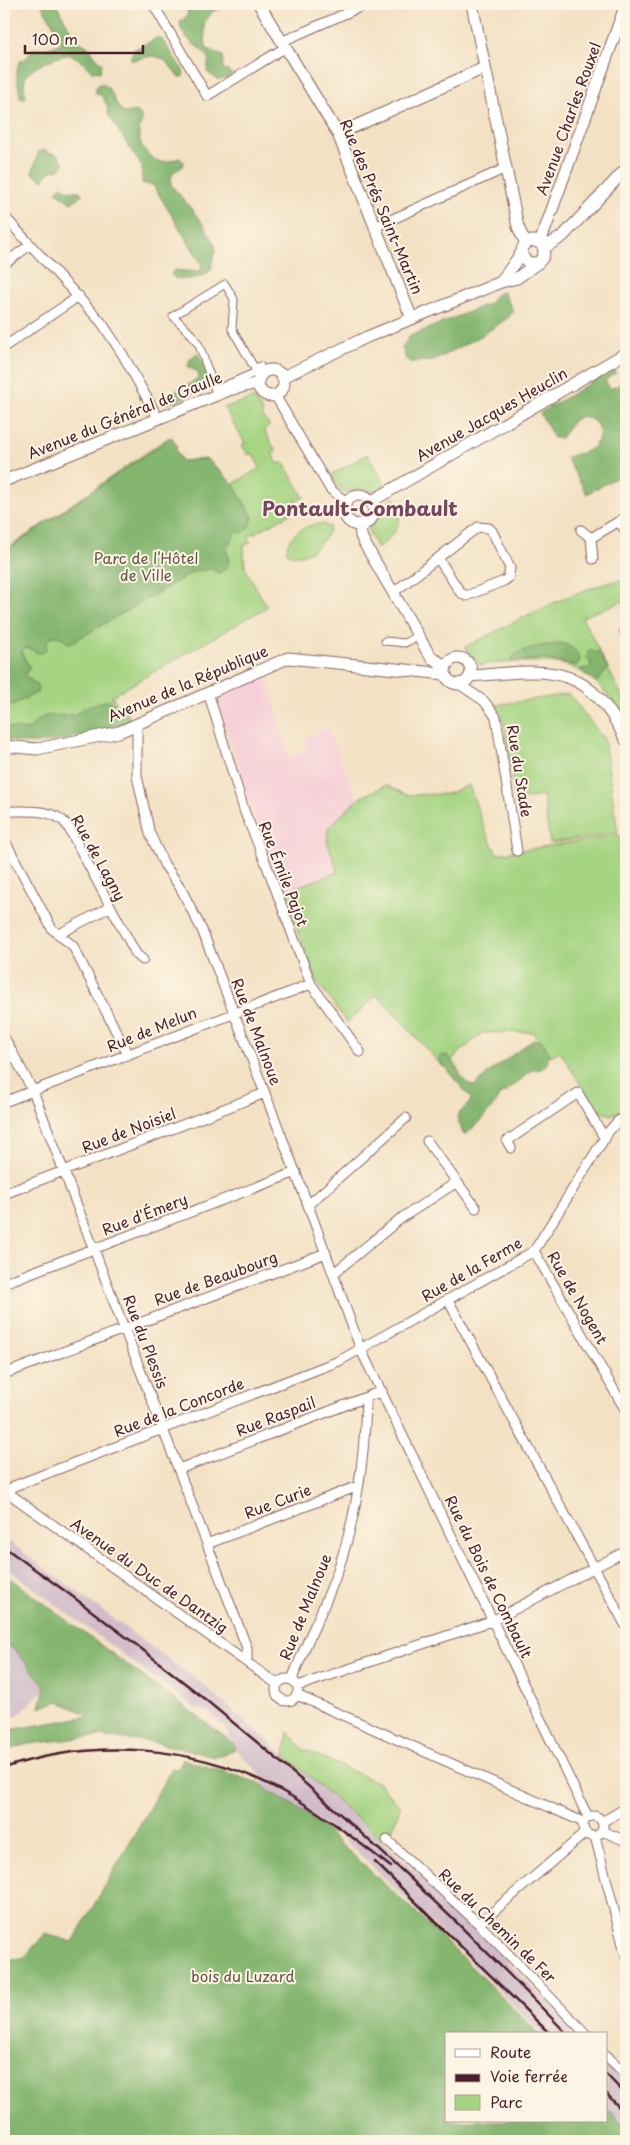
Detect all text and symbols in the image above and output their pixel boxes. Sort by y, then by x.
scale bar [25,22,142,54]
text: 100 m [32,27,78,50]
street label: Avenue Charles Rouxel [529,39,606,198]
street label: Rue des Prés Saint-Martin [335,115,430,298]
street label: Avenue Jacques Heuclin [411,361,571,467]
street label: Avenue du Général de Gaulle [24,365,225,464]
district label: Pontault-Combault [262,493,458,523]
park label: Parc de l’Hôtel de Ville [94,546,198,586]
street label: Avenue de la République [104,638,271,727]
street label: Rue du Stade [502,723,539,819]
street label: Rue de Lagny [66,810,132,904]
street label: Rue Émile Pajot [254,817,315,929]
street label: Rue de Malnoue [226,975,288,1088]
street label: Rue de Melun [103,1000,200,1057]
street label: Rue de Noisiel [78,1101,179,1158]
street label: Rue d'Émery [98,1187,191,1240]
street label: Rue de la Ferme [417,1231,526,1307]
street label: Rue de Beaubourg [151,1245,280,1311]
street label: Rue de Nogent [542,1247,614,1348]
street label: Rue du Plessis [118,1291,175,1392]
street label: Rue de la Concorde [110,1371,247,1442]
street label: Rue Raspail [232,1390,319,1441]
street label: Rue Curie [241,1477,314,1524]
street label: Rue du Bois de Combault [440,1491,539,1662]
street label: Avenue du Duc de Dantzig [66,1511,233,1638]
street label: Rue de Malnoue [273,1550,336,1663]
street label: Rue du Chemin de Fer [434,1863,562,1987]
park label: bois du Luzard [191,1964,295,1987]
legend [445,2032,608,2122]
text: Route [490,2040,531,2063]
text: Voie ferrée [490,2064,568,2087]
text: Parc [490,2090,523,2113]

